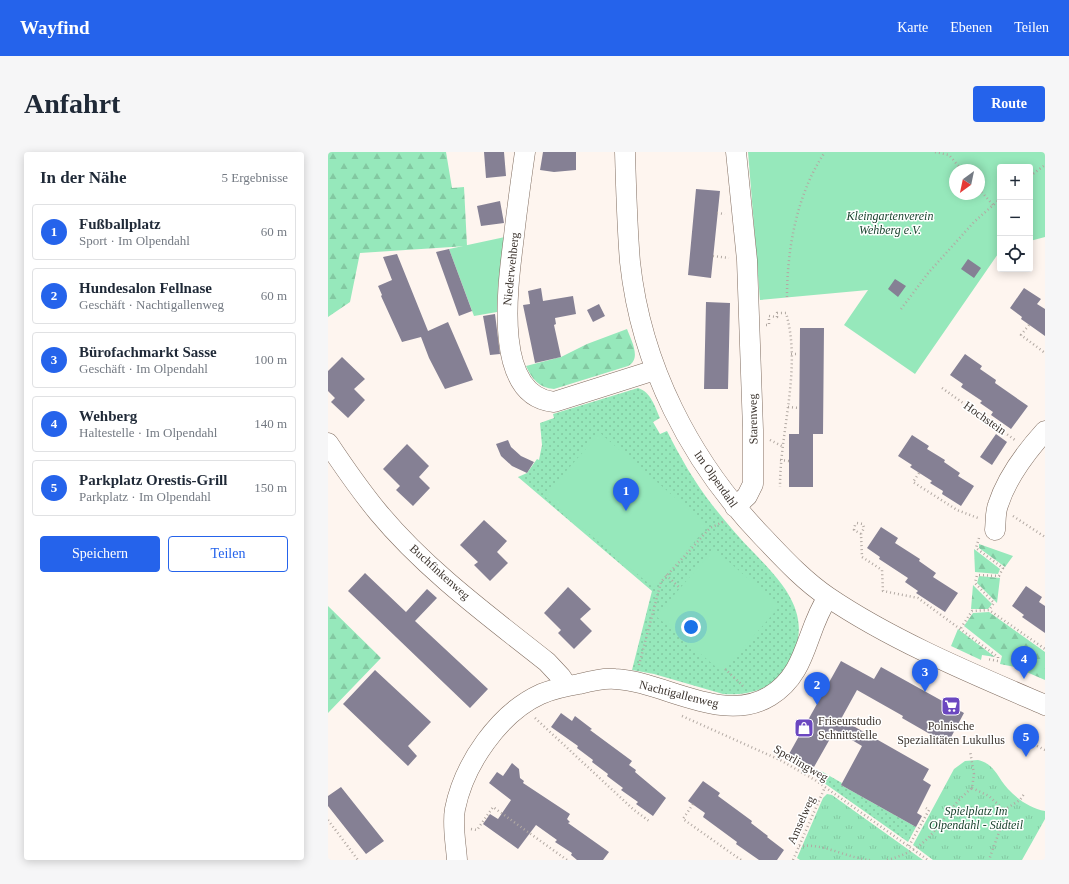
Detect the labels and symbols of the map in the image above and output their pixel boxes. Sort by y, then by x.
north arrow [949,164,985,200]
park label: Kleingartenverein Wehberg e.V. [846,209,933,237]
street label: Niederwehberg [500,232,522,306]
street label: Starenweg [746,394,760,444]
street label: Hochstein [961,398,1009,438]
street label: Im Olpendahl [691,448,741,511]
pin: 1 [613,478,639,511]
street label: Buchfinkenweg [407,541,473,603]
your location [681,617,701,637]
pin: 4 [1011,646,1037,679]
pin: 3 [912,659,938,692]
pin: 2 [804,672,830,705]
street label: Nachtigallenweg [638,677,720,711]
supermarket icon: Polnische Spezialitäten Lukullus [940,695,962,717]
place label: Friseurstudio Schnittstelle [818,714,881,742]
shop icon: Friseurstudio Schnittstelle [793,717,815,739]
place label: Polnische Spezialitäten Lukullus [897,719,1005,747]
pin: 5 [1013,724,1039,757]
street label: Sperlingweg [771,742,831,784]
street label: Amselweg [784,794,818,846]
park label: Spielplatz Im Olpendahl - Südteil [929,804,1024,832]

